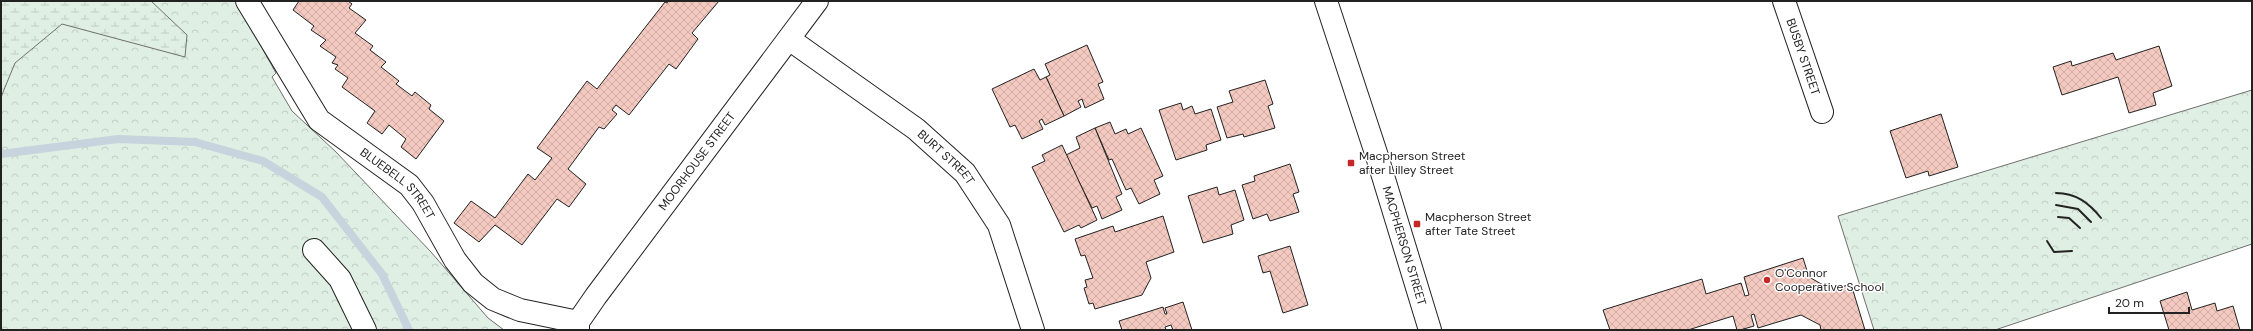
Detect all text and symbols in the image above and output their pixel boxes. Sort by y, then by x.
street label: BUSBY STREET [1783,16,1824,98]
street label: MOORHOUSE STREET [655,109,739,214]
street label: BURT STREET [914,126,978,188]
street label: BLUEBELL STREET [357,144,439,222]
place label: Macpherson Street after Lilley Street [1359,148,1466,178]
marker: Macpherson Street after Lilley Street [1346,158,1356,168]
street label: MACPHERSON STREET [1379,184,1430,308]
place label: Macpherson Street after Tate Street [1425,209,1532,239]
marker: Macpherson Street after Tate Street [1412,219,1422,229]
place label: O'Connor Cooperative School [1775,265,1884,295]
marker: O'Connor Cooperative School [1762,275,1772,285]
scale bar [2109,289,2189,315]
text: 20 m [2115,295,2144,311]

